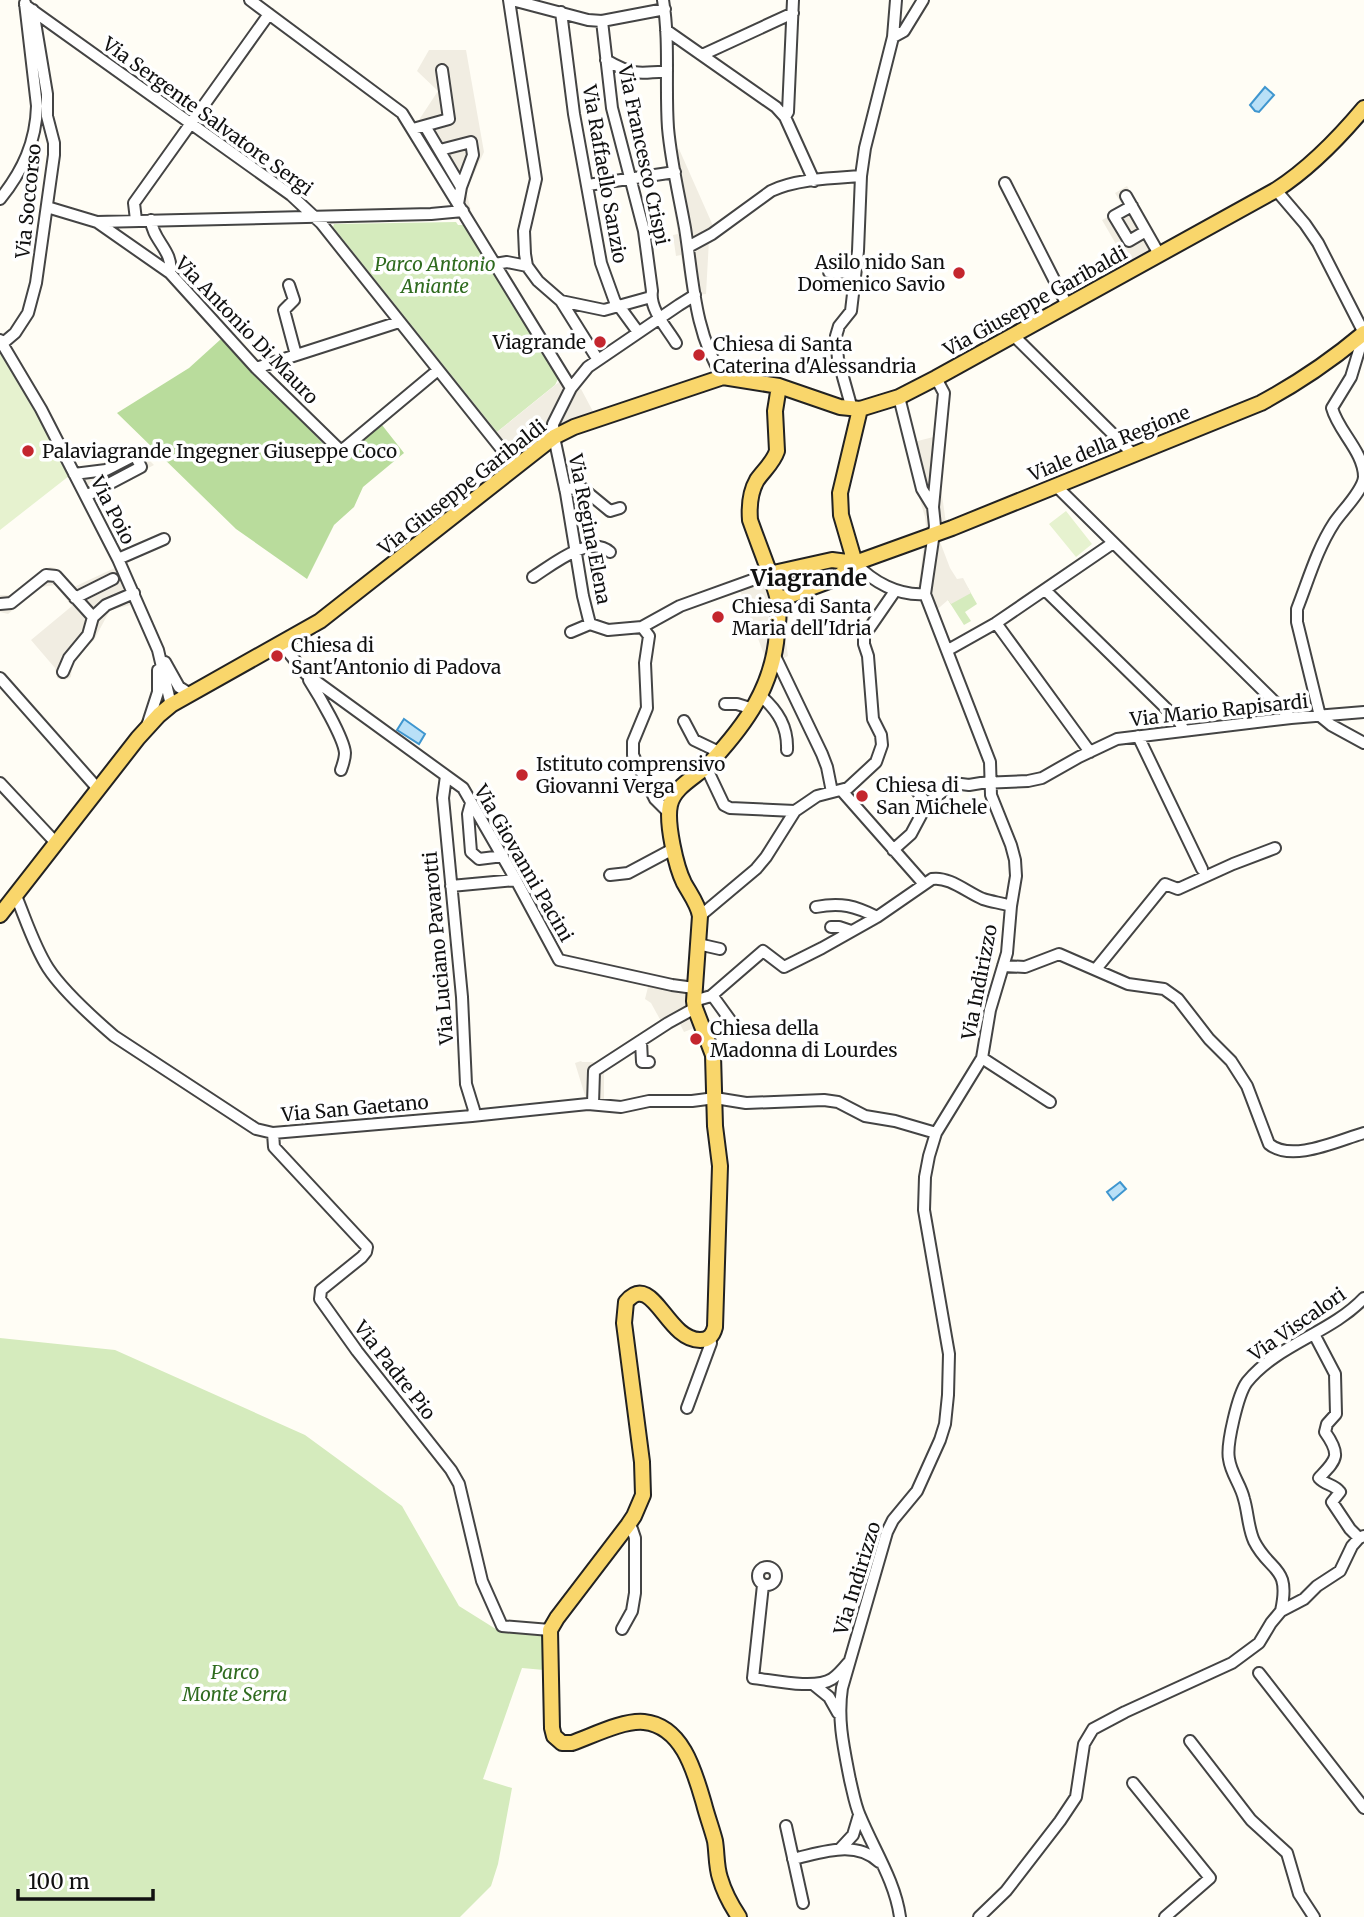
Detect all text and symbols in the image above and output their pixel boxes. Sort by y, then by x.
street label: Via Sergente Salvatore Sergi [97,31,318,200]
street label: Via Francesco Crispi [613,62,675,247]
street label: Via Raffaello Sanzio [577,82,633,265]
street label: Via Soccorso [10,143,46,260]
street label: Via Giuseppe Garibaldi [938,241,1131,362]
street label: Via Antonio Di Mauro [170,250,324,409]
place label: Asilo nido San Domenico Savio [797,250,945,296]
park label: Parco Antonio Aniante [374,252,496,298]
marker: Asilo nido San Domenico Savio [951,265,967,281]
place label: Viagrande [492,330,586,354]
place label: Chiesa di Santa Caterina d'Alessandria [713,332,916,378]
marker: Viagrande [592,334,608,350]
marker: Chiesa di Santa Caterina d'Alessandria [691,347,707,363]
street label: Viale della Regione [1024,400,1193,487]
street label: Via Giuseppe Garibaldi [373,414,551,561]
place label: Palaviagrande Ingegner Giuseppe Coco [42,439,397,463]
marker: Palaviagrande Ingegner Giuseppe Coco [20,443,36,459]
street label: Via Regina Elena [563,451,616,606]
street label: Via Poio [85,471,140,548]
district label: Viagrande [750,563,867,592]
place label: Chiesa di Santa Maria dell'Idria [732,594,871,640]
marker: Chiesa di Santa Maria dell'Idria [710,609,726,625]
place label: Chiesa di Sant'Antonio di Padova [291,633,501,679]
marker: Chiesa di Sant'Antonio di Padova [269,648,285,664]
street label: Via Mario Rapisardi [1128,689,1309,731]
place label: Istituto comprensivo Giovanni Verga [536,752,725,798]
marker: Istituto comprensivo Giovanni Verga [514,767,530,783]
place label: Chiesa di San Michele [876,773,987,819]
street label: Via Giovanni Pacini [469,779,579,946]
marker: Chiesa di San Michele [854,788,870,804]
street label: Via Luciano Pavarotti [418,850,458,1047]
street label: Via Indirizzo [956,922,1002,1043]
place label: Chiesa della Madonna di Lourdes [710,1016,898,1062]
marker: Chiesa della Madonna di Lourdes [688,1031,704,1047]
street label: Via San Gaetano [279,1090,430,1126]
street label: Via Viscalori [1243,1282,1350,1367]
street label: Via Padre Pio [348,1315,441,1424]
street label: Via Indirizzo [828,1519,886,1638]
park label: Parco Monte Serra [182,1660,288,1706]
scale bar [18,1857,152,1901]
text: 100 m [28,1868,90,1895]

